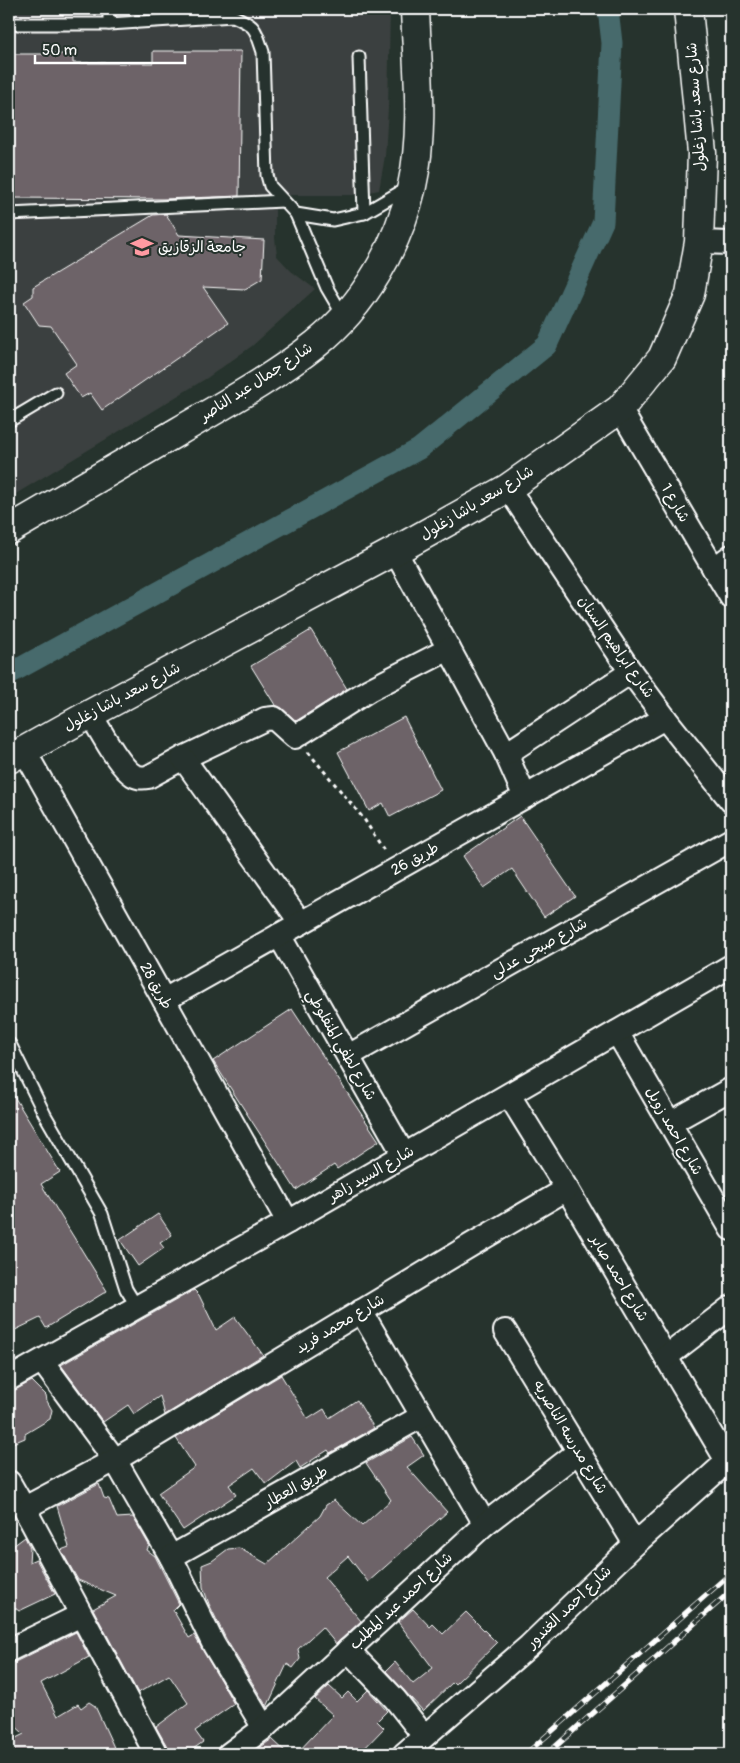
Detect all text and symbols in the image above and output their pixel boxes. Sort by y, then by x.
scale bar [35,32,185,64]
text: 50 m [42,41,77,60]
street label: شارع سعد باشا زغلول [682,42,710,172]
school or university icon: جامعة الزقازيق [129,234,155,260]
place label: جامعة الزقازيق [158,238,246,257]
street label: شارع جمال عبد الناصر [195,338,316,426]
street label: شارع سعد باشا زغلول [417,462,537,544]
street label: شارع 1 [656,480,694,526]
street label: شارع ابراهيم السنان [572,592,658,703]
street label: شارع سعد باشا زغلول [60,658,184,736]
street label: طريق 26 [388,838,442,880]
street label: شارع صبحى عدلى [487,914,591,982]
street label: طريق 28 [135,959,177,1013]
street label: شارع لطفي المنفلوطي [299,986,380,1105]
street label: شارع احمد زويل [641,1083,707,1179]
street label: شارع السيد زاهر [323,1142,418,1207]
street label: شارع احمد صابر [585,1229,652,1325]
street label: شارع محمد فريد [292,1290,388,1358]
street label: شارع مدرسه الناصريه [529,1377,611,1497]
street label: طريق العطار [260,1462,331,1513]
street label: شارع احمد عبد المطلب [345,1548,457,1654]
street label: شارع احمد الغندور [522,1562,616,1653]

